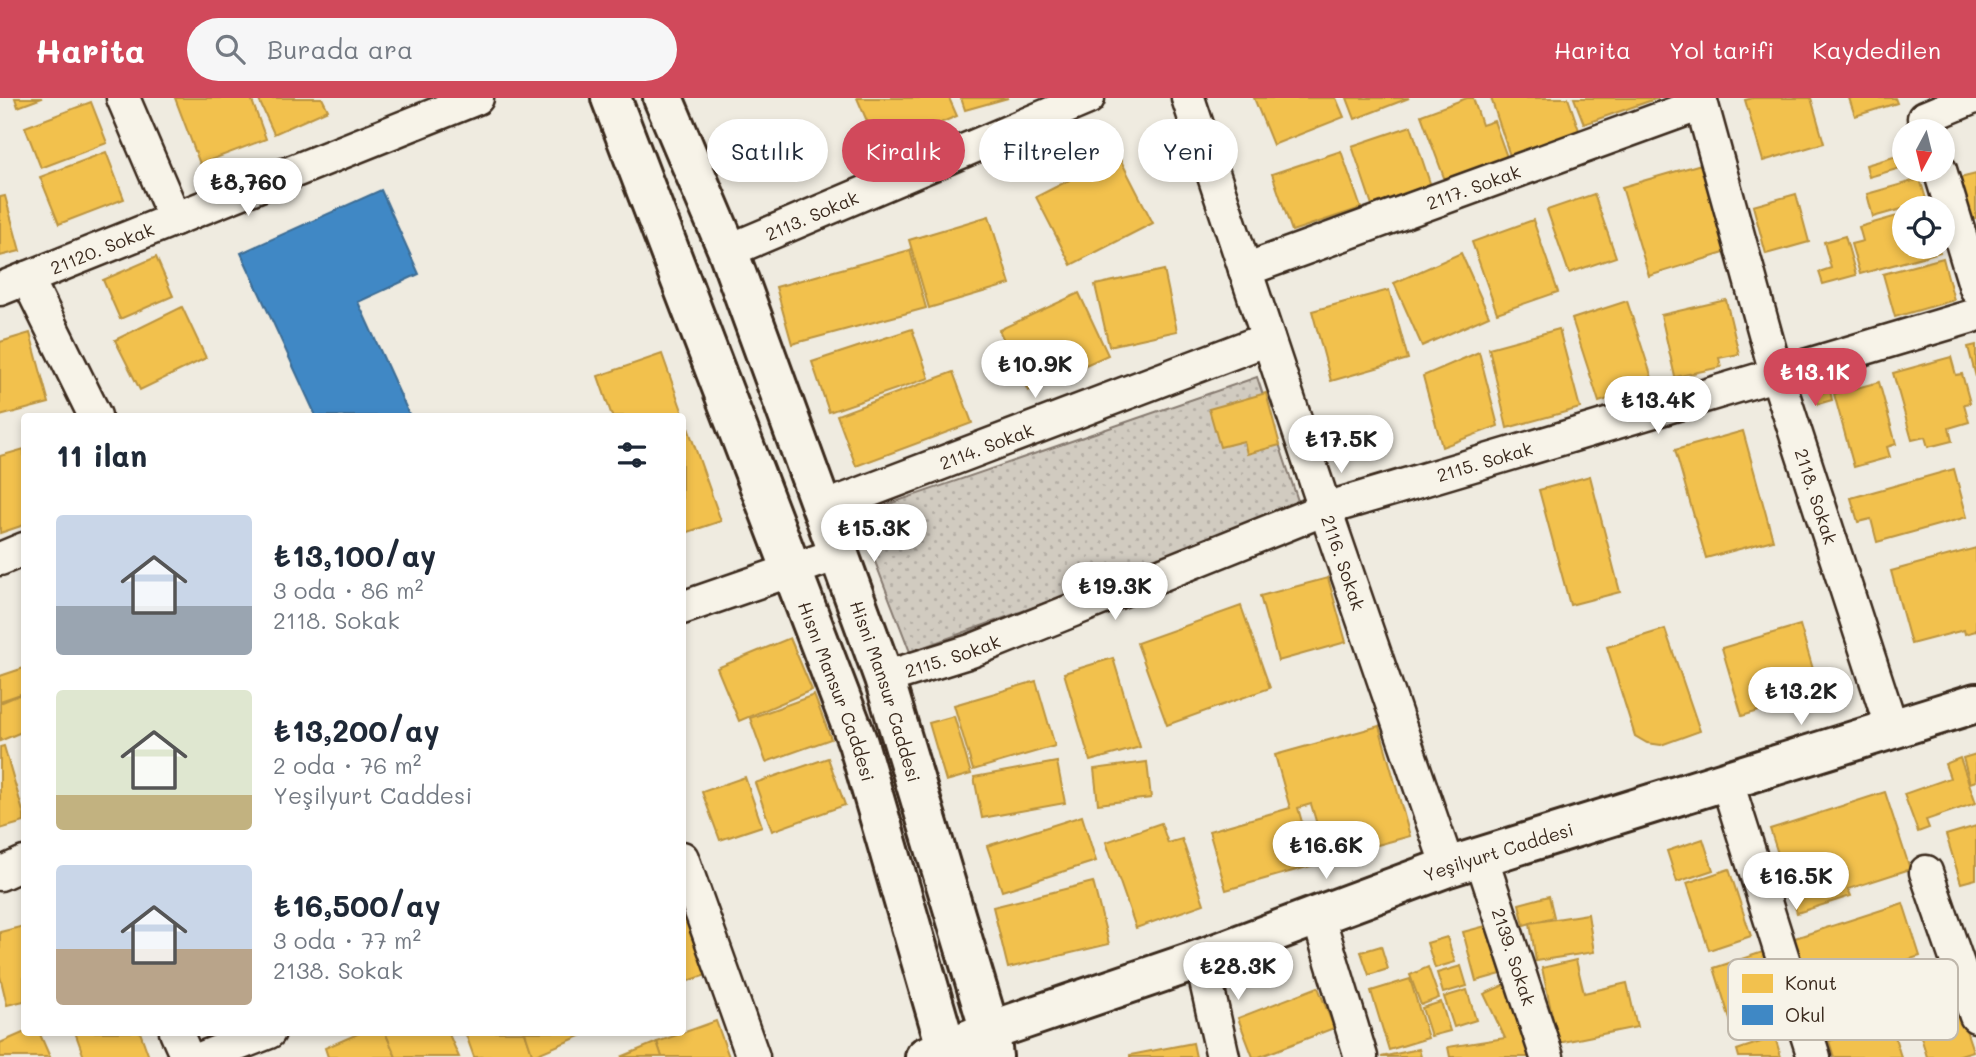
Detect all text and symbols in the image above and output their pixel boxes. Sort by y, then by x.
search box [187,18,677,81]
text: Harita [35,28,145,71]
icon: search [211,30,249,68]
text: Burada ara [267,32,413,66]
text: Harita [1554,34,1631,65]
text: Yol tarifi [1669,34,1774,65]
text: Kaydedilen [1812,34,1941,65]
chip: Satılık [707,119,828,182]
chip: Kiralık [842,119,965,182]
chip: Filtreler [979,119,1124,182]
chip: Yeni [1138,119,1238,182]
north arrow [1892,119,1955,182]
map controls [1892,119,1955,259]
pin: ₺8,760 [191,158,305,218]
street label: 2117. Sokak [1423,159,1524,215]
text: ₺8,760 [209,166,287,196]
street label: 2113. Sokak [762,185,862,246]
button: locate [1892,196,1955,259]
street label: 21120. Sokak [47,217,157,280]
pin: ₺10.9K [978,341,1092,400]
text: ₺10.9K [997,348,1073,378]
pin: ₺13.1K [1758,348,1872,408]
text: ₺13.1K [1780,356,1850,386]
pin: ₺13.4K [1601,376,1715,436]
text: ₺13.4K [1620,384,1696,414]
pin: ₺17.5K [1284,416,1398,475]
street label: 2114. Sokak [936,417,1037,475]
text: ₺17.5K [1304,423,1378,453]
text: 11 ilan [56,435,147,475]
icon: filters [613,436,651,474]
street label: 2115. Sokak [1434,436,1535,487]
street label: 2118. Sokak [1789,445,1843,547]
pin: ₺15.3K [817,504,931,564]
text: ₺15.3K [837,512,911,542]
street label: 2116. Sokak [1316,512,1371,614]
text: ₺13,100/ay [273,535,436,575]
icon: home [112,543,196,627]
pin: ₺19.3K [1058,562,1172,622]
text: ₺19.3K [1078,570,1152,600]
text: 3 oda · 86 m² [273,575,423,605]
street label: Hisni Mansur Caddesi [845,597,927,785]
street label: Hısnı Mansur Caddesi [793,598,880,784]
text: 2118. Sokak [273,605,400,635]
street label: 2115. Sokak [902,629,1004,683]
pin: ₺13.2K [1744,668,1858,727]
text: ₺13.2K [1764,675,1838,705]
text: ₺13,200/ay [273,710,440,750]
icon: home [112,718,196,802]
text: 2 oda · 76 m² [273,750,422,780]
text: Yeşilyurt Caddesi [273,780,472,810]
street label: Yeşilyurt Caddesi [1420,817,1576,887]
pin: ₺16.6K [1269,822,1383,881]
text: ₺16.6K [1289,829,1363,859]
pin: ₺16.5K [1739,852,1853,912]
text: ₺16.5K [1759,860,1833,890]
text: ₺16,500/ay [273,885,441,925]
icon: home [112,893,196,977]
street label: 2139. Sokak [1487,905,1541,1009]
text: 3 oda · 77 m² [273,925,421,955]
pin: ₺28.3K [1181,942,1295,1002]
text: ₺28.3K [1199,950,1277,980]
text: 2138. Sokak [273,955,403,985]
legend [1728,959,1958,1040]
text: Konut [1785,970,1837,995]
text: Okul [1785,1002,1825,1027]

